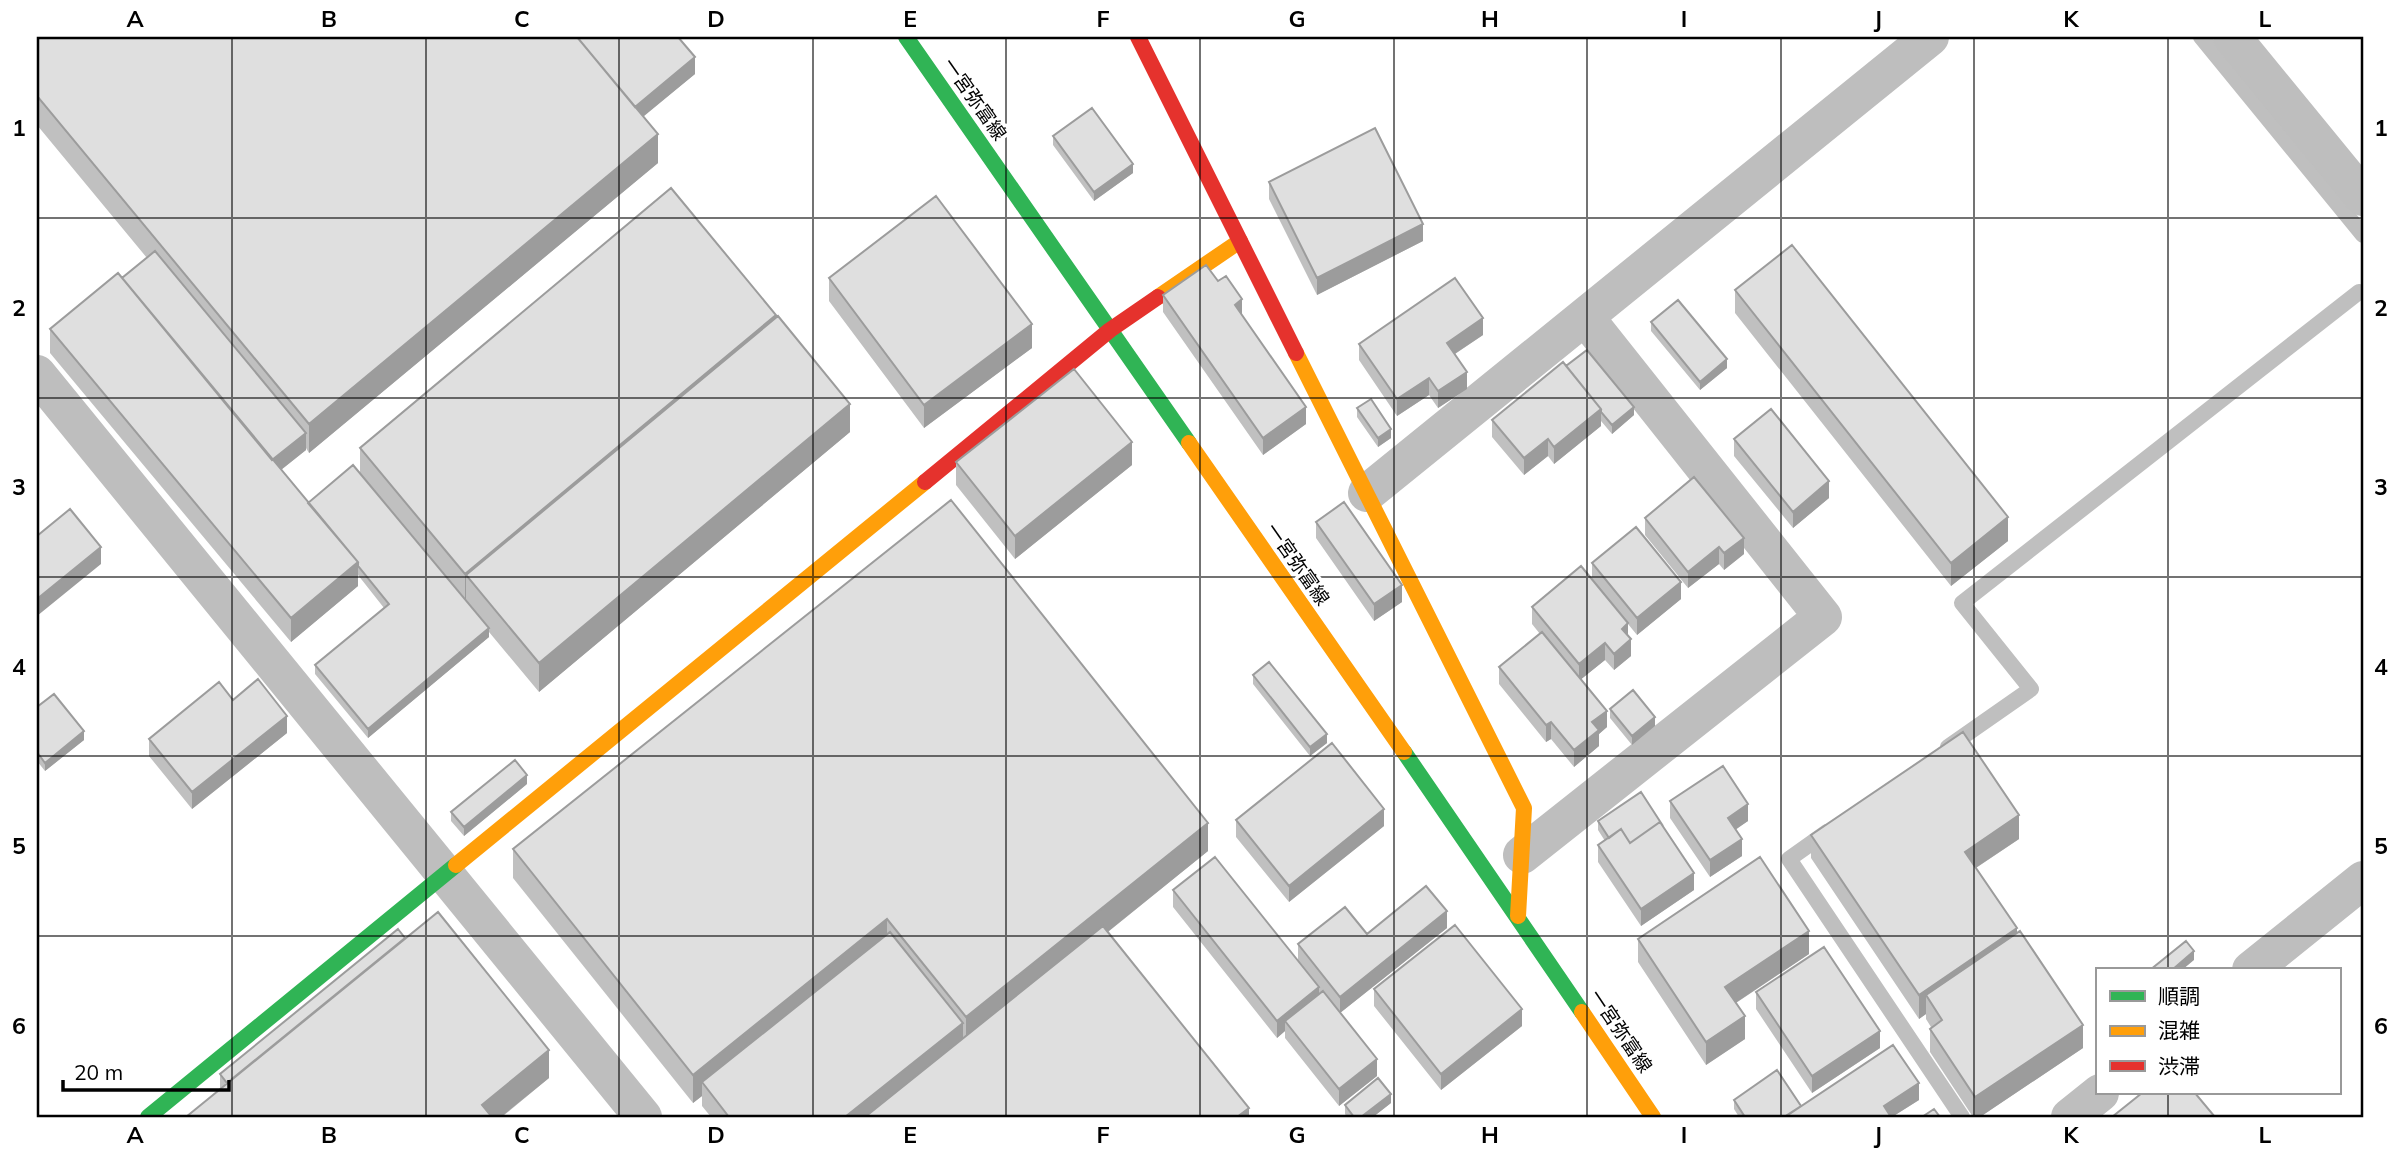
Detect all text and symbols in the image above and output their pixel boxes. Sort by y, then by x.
text: A [126,4,144,33]
text: B [321,4,337,33]
text: C [514,4,530,33]
text: D [707,4,725,33]
text: E [903,4,917,33]
text: F [1096,4,1110,33]
text: G [1288,4,1306,33]
text: H [1481,4,1499,33]
text: I [1681,4,1687,33]
text: J [1874,4,1882,33]
text: K [2063,4,2080,33]
text: L [2259,4,2272,33]
street label: 一宮弥富線 [938,53,1012,145]
text: 1 [12,113,26,142]
text: 1 [2374,113,2388,142]
text: 2 [12,293,26,322]
text: 2 [2374,293,2388,322]
text: 3 [12,472,26,501]
text: 3 [2374,472,2388,501]
street label: 一宮弥富線 [1261,518,1335,610]
text: 4 [12,652,26,681]
text: 4 [2374,652,2388,681]
text: 5 [12,831,26,860]
text: 5 [2374,831,2388,860]
legend [2096,968,2340,1094]
text: 順調 [2158,983,2200,1009]
street label: 一宮弥富線 [1584,985,1658,1077]
text: 6 [12,1011,26,1040]
text: 6 [2374,1011,2388,1040]
text: 混雑 [2158,1017,2200,1043]
scale bar [63,1049,229,1093]
text: 渋滞 [2158,1053,2200,1079]
text: 20 m [74,1059,123,1085]
text: A [126,1120,144,1149]
text: B [321,1120,337,1149]
text: C [514,1120,530,1149]
text: D [707,1120,725,1149]
text: E [903,1120,917,1149]
text: F [1096,1120,1110,1149]
text: G [1288,1120,1306,1149]
text: H [1481,1120,1499,1149]
text: I [1681,1120,1687,1149]
text: J [1874,1120,1882,1149]
text: K [2063,1120,2080,1149]
text: L [2259,1120,2272,1149]

